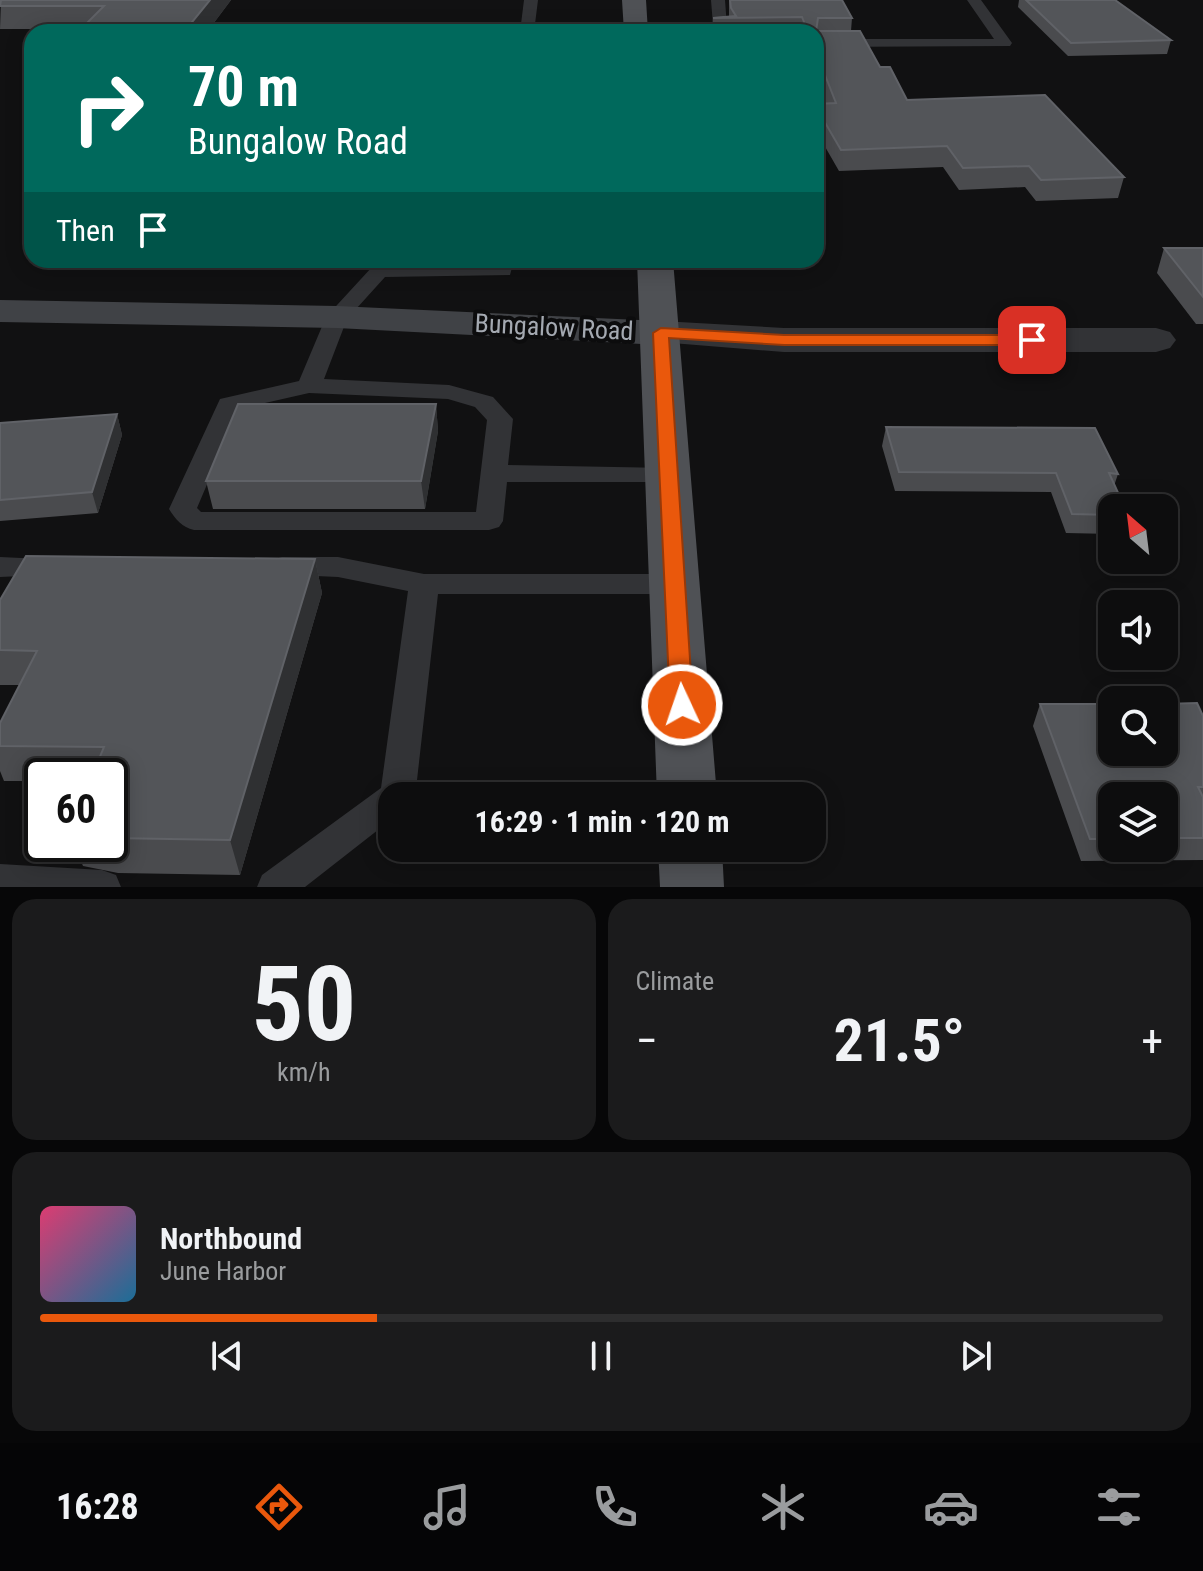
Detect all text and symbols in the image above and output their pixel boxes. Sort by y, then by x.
text: 70 m [188,54,299,120]
icon: right [56,56,160,160]
text: Bungalow Road [188,121,408,163]
icon: arrive [131,208,175,252]
text: Then [56,213,115,248]
pin [998,306,1066,374]
street label: Bungalow Road [474,308,634,346]
icon: arrive [1010,318,1054,362]
north arrow [1098,494,1178,574]
map controls [1098,494,1178,862]
button: sound [1098,590,1178,670]
position arrow [640,663,724,747]
button: search [1098,686,1178,766]
speed limit sign: 60 [24,758,128,862]
button: layers [1098,782,1178,862]
text: 16:29 · 1 min · 120 m [475,804,729,839]
text: 50 [251,944,356,1065]
text: Climate [636,966,714,996]
text: 21.5° [833,1005,965,1076]
text: − [636,1015,658,1067]
text: + [1141,1015,1163,1067]
text: km/h [277,1057,331,1087]
text: Northbound [160,1221,302,1256]
text: June Harbor [160,1256,286,1286]
icon: previous [205,1334,249,1378]
icon: pause [579,1334,623,1378]
icon: next [954,1334,998,1378]
icon: directions [251,1479,307,1535]
icon: music [419,1479,475,1535]
icon: phone [587,1479,643,1535]
icon: climate [755,1479,811,1535]
icon: car [923,1479,979,1535]
icon: filters [1091,1479,1147,1535]
text: 16:28 [56,1486,139,1528]

